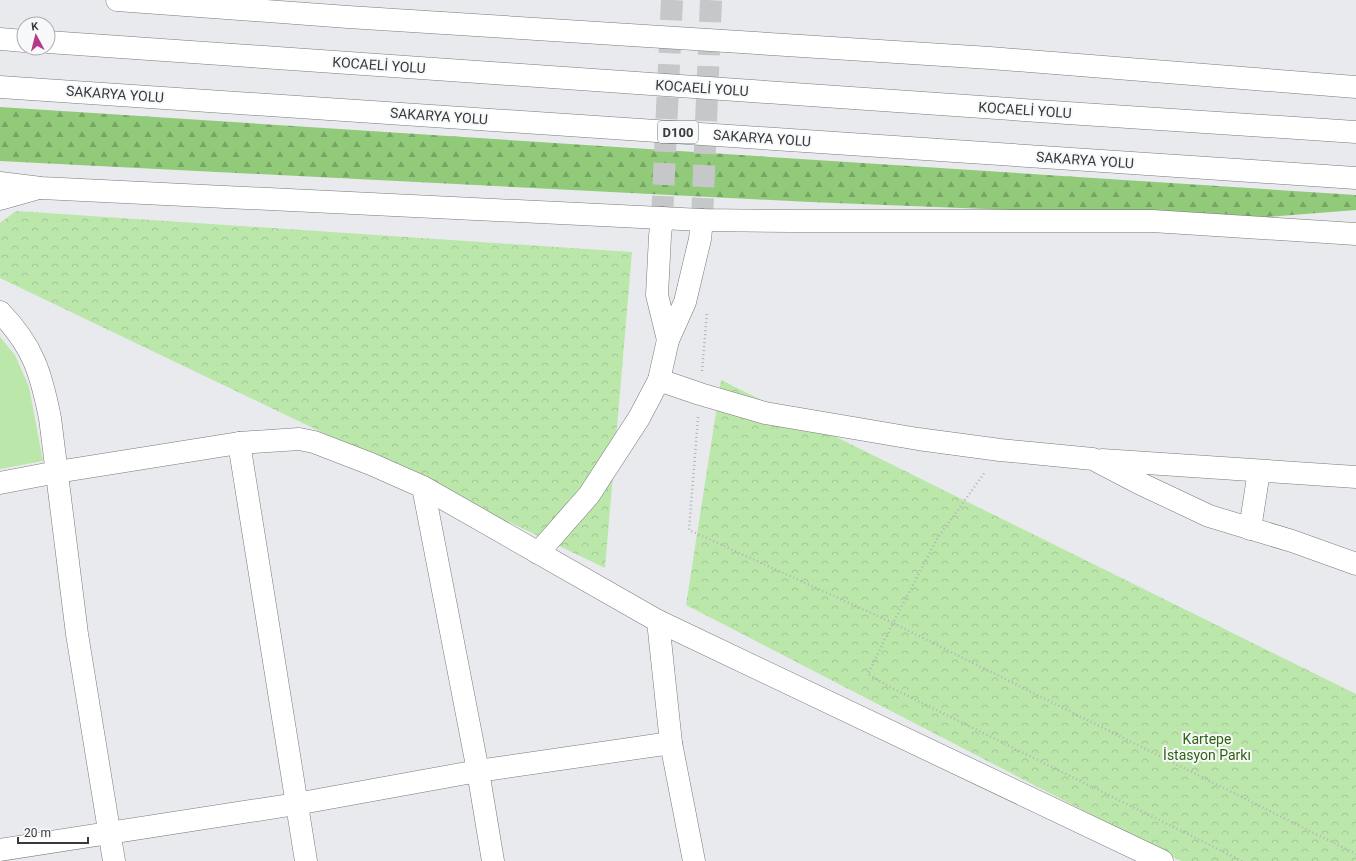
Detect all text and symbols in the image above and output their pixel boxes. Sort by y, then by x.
north arrow [16,16,56,56]
text: K [31,20,40,33]
street label: KOCAELİ YOLU [332,54,426,76]
street label: KOCAELİ YOLU [655,77,749,99]
street label: SAKARYA YOLU [65,83,165,105]
street label: KOCAELİ YOLU [978,99,1072,121]
street label: SAKARYA YOLU [389,105,489,127]
road number: D100 [658,121,698,143]
street label: SAKARYA YOLU [712,127,812,149]
street label: SAKARYA YOLU [1035,149,1135,171]
park label: Kartepe İstasyon Parkı [1163,731,1251,763]
scale bar [18,819,88,845]
text: 20 m [24,826,51,840]

